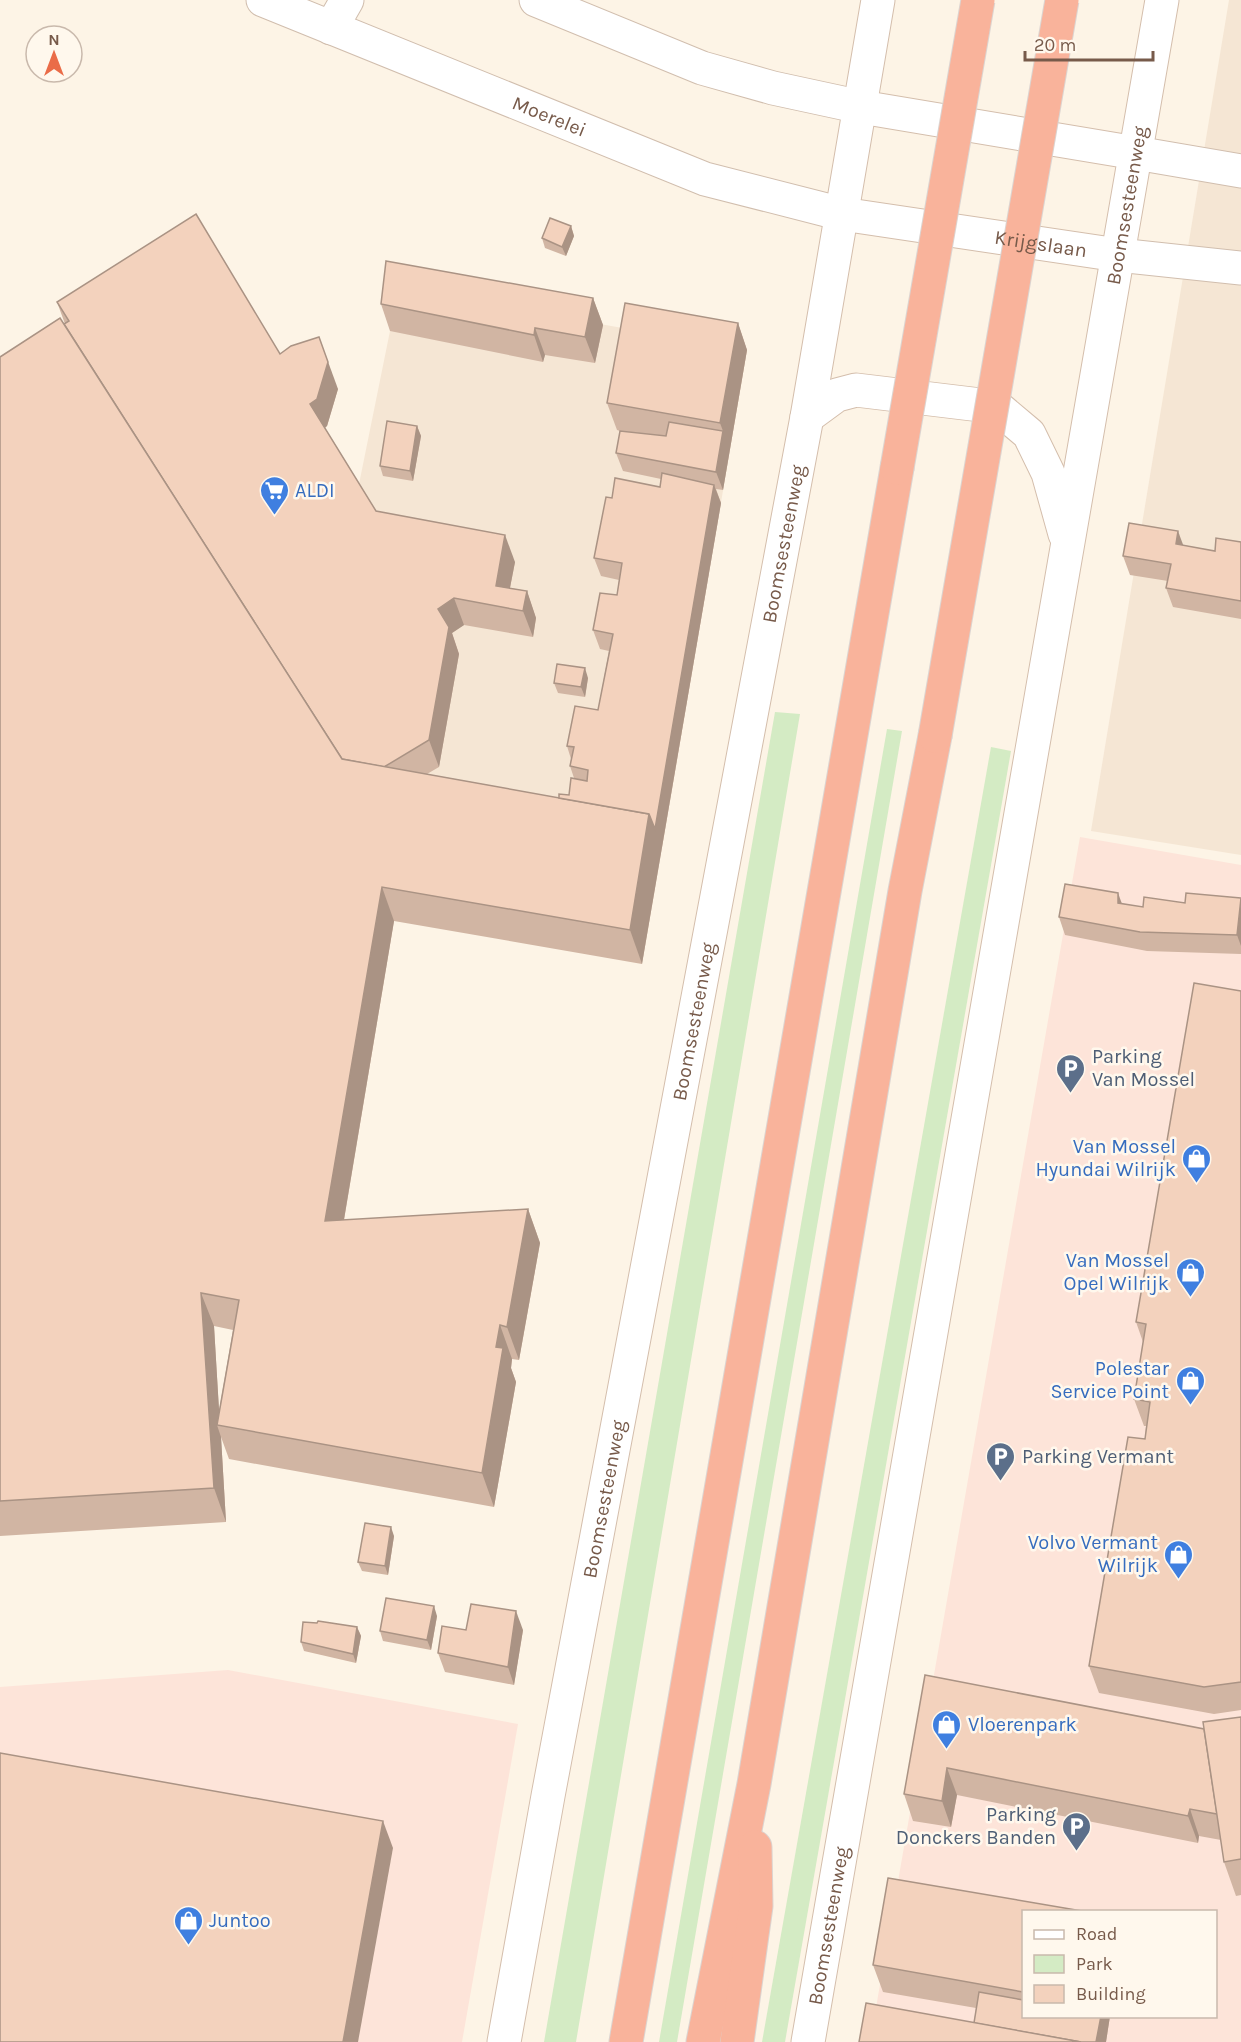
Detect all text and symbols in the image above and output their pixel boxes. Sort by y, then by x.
north arrow [24,24,84,84]
scale bar [1025,24,1152,62]
text: N [48,30,60,49]
text: 20 m [1034,34,1076,56]
street label: Moerelei [509,91,590,141]
street label: Boomsesteenweg [1101,124,1151,286]
street label: Krijgslaan [993,225,1089,262]
street label: Boomsesteenweg [757,463,809,625]
supermarket icon: ALDI [258,474,290,516]
place label: ALDI [295,479,335,502]
street label: Boomsesteenweg [667,940,720,1102]
place label: Parking Van Mossel [1092,1045,1195,1091]
parking icon: Parking Van Mossel [1055,1052,1087,1094]
place label: Van Mossel Hyundai Wilrijk [1035,1135,1176,1181]
shop icon: Van Mossel Hyundai Wilrijk [1181,1142,1213,1184]
place label: Van Mossel Opel Wilrijk [1064,1249,1169,1295]
shop icon: Van Mossel Opel Wilrijk [1174,1256,1206,1298]
place label: Polestar Service Point [1051,1357,1170,1403]
shop icon: Polestar Service Point [1174,1364,1206,1406]
street label: Boomsesteenweg [578,1418,630,1580]
parking icon: Parking Vermant [985,1440,1017,1482]
place label: Parking Vermant [1022,1445,1175,1468]
place label: Volvo Vermant Wilrijk [1028,1531,1158,1577]
shop icon: Volvo Vermant Wilrijk [1163,1538,1195,1580]
shop icon: Vloerenpark [931,1708,963,1750]
place label: Vloerenpark [968,1713,1077,1736]
place label: Parking Donckers Banden [896,1803,1056,1849]
parking icon: Parking Donckers Banden [1061,1810,1093,1852]
street label: Boomsesteenweg [803,1845,853,2007]
shop icon: Juntoo [172,1904,204,1946]
place label: Juntoo [209,1909,271,1932]
legend [1022,1910,1217,2018]
text: Road [1076,1923,1117,1945]
text: Park [1076,1953,1113,1975]
text: Building [1076,1983,1146,2005]

